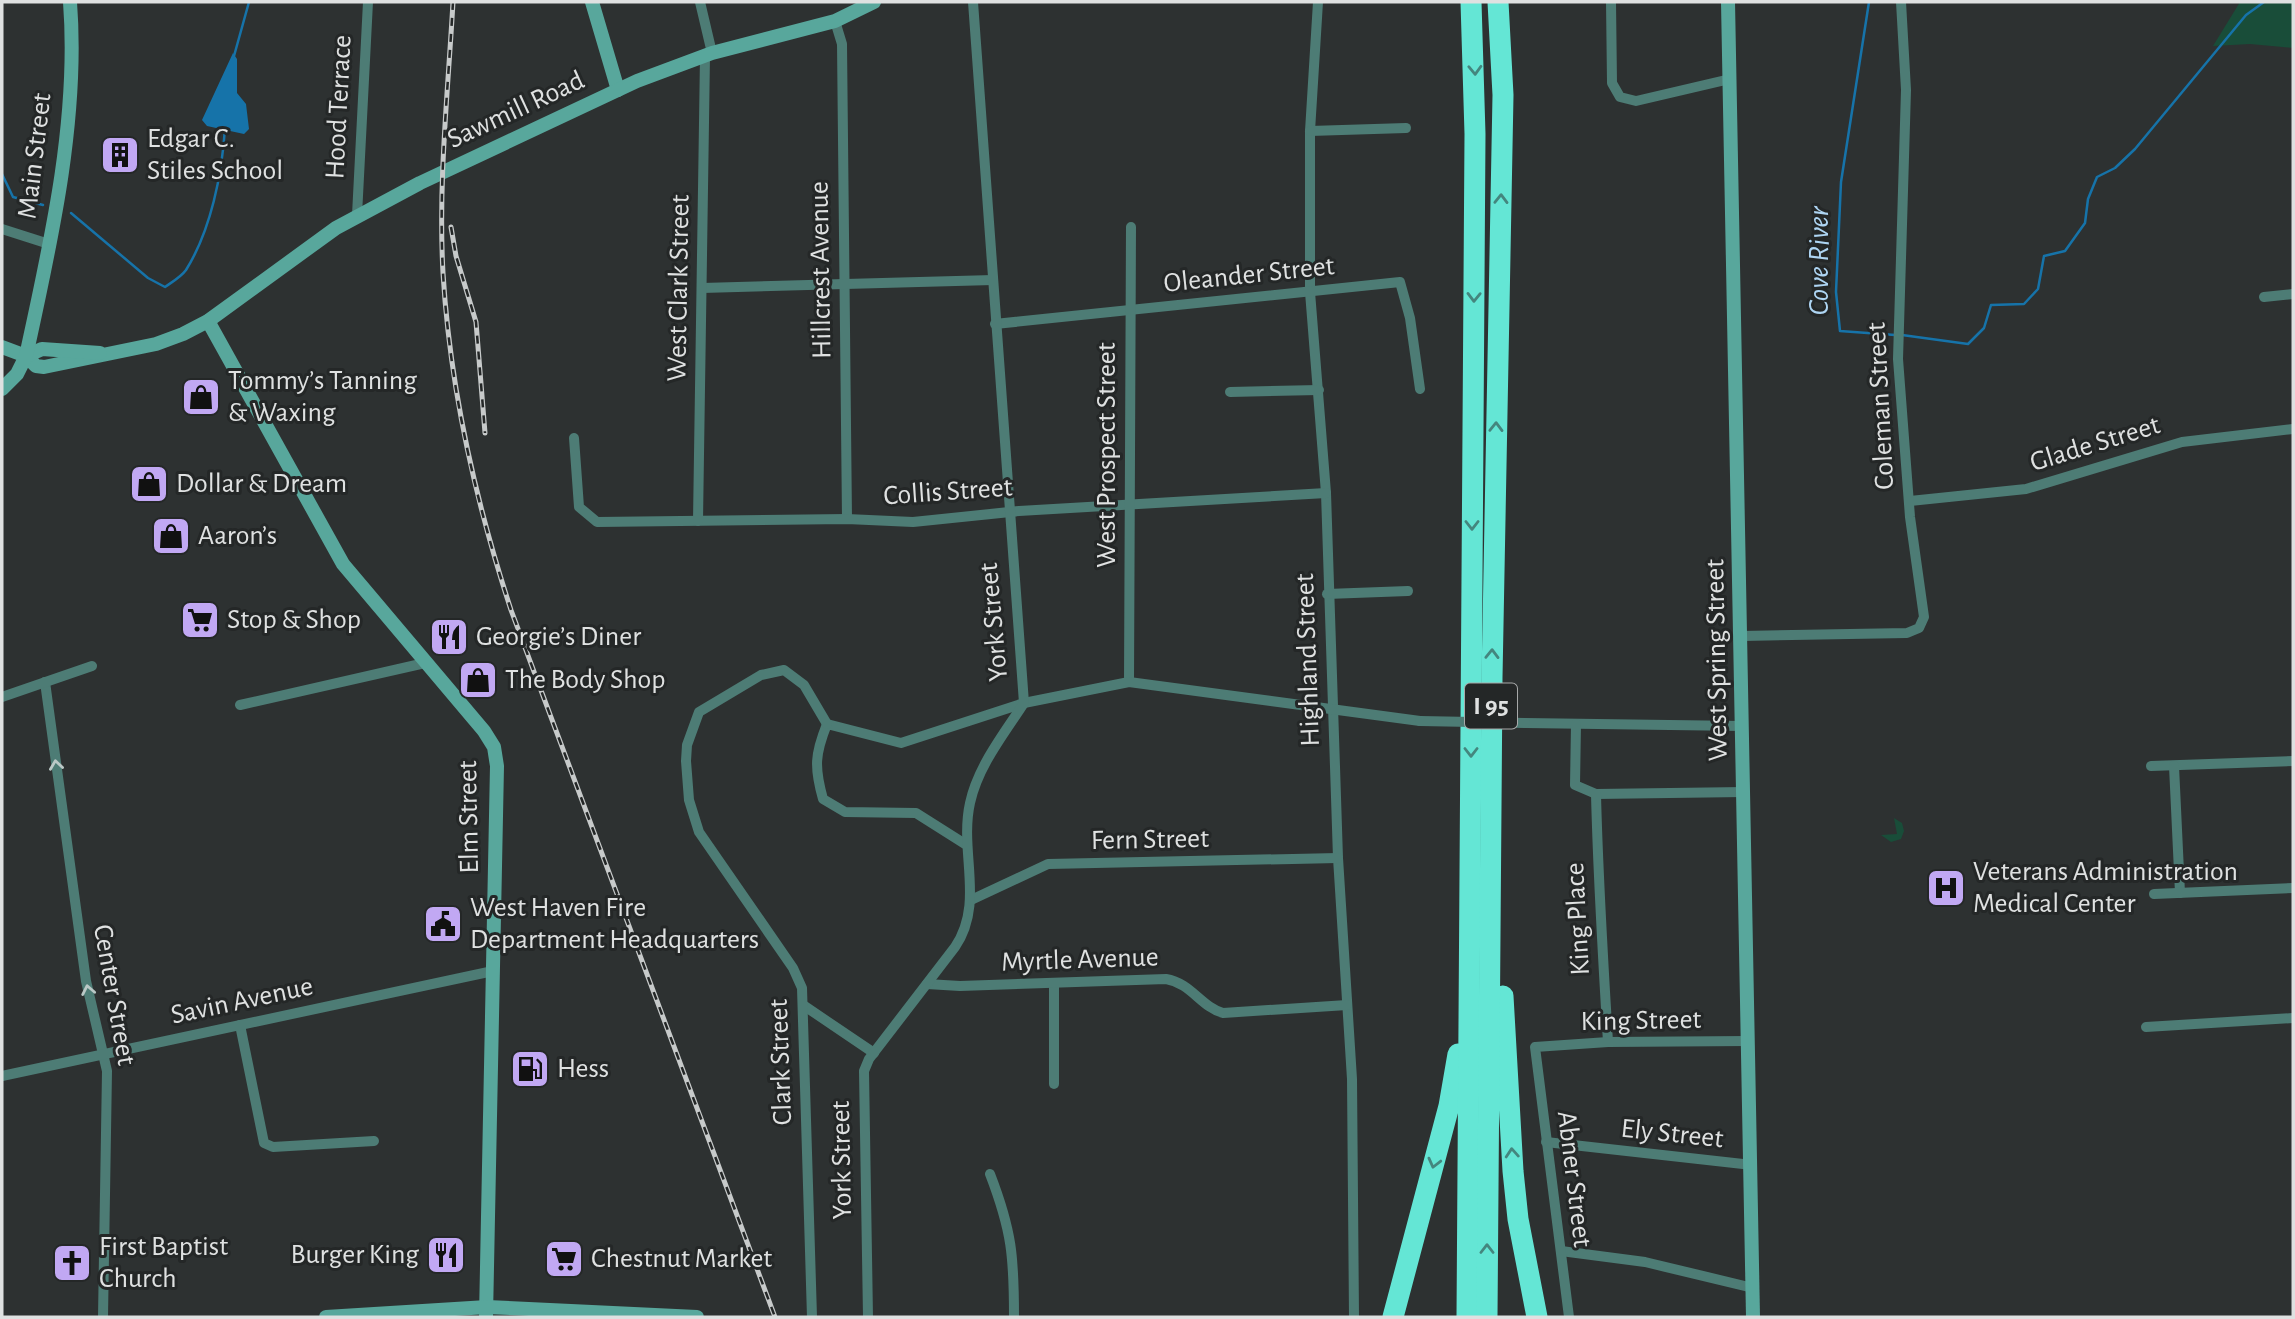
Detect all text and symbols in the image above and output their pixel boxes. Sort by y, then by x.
street label: Hood Terrace [321,34,357,180]
one-way arrow [1467,65,1482,76]
street label: Sawmill Road [443,66,589,154]
street label: Main Street [13,91,57,220]
place label: Edgar C. Stiles School [147,125,283,185]
building icon: Edgar C. Stiles School [99,134,141,176]
street label: Hillcrest Avenue [805,181,837,359]
one-way arrow [1493,193,1509,204]
street label: West Clark Street [663,194,695,382]
water label: Cove River [1804,205,1834,316]
street label: Oleander Street [1162,252,1336,298]
one-way arrow [1466,293,1482,303]
street label: Coleman Street [1863,322,1899,490]
street label: West Prospect Street [1093,342,1121,568]
place label: Tommy’s Tanning & Waxing [228,367,417,427]
shop icon: Tommy’s Tanning & Waxing [180,376,222,418]
street label: Glade Street [2027,411,2163,477]
one-way arrow [1488,421,1503,432]
shop icon: Dollar & Dream [128,463,170,505]
place label: Dollar & Dream [176,470,347,498]
street label: Collis Street [883,474,1014,510]
shop icon: Aaron’s [150,515,192,557]
one-way arrow [1464,520,1480,531]
place label: Aaron’s [198,522,277,550]
street label: West Spring Street [1701,559,1733,761]
street label: York Street [975,562,1013,682]
street label: Highland Street [1291,573,1325,747]
supermarket icon: Stop & Shop [179,599,221,641]
place label: Stop & Shop [227,606,361,634]
restaurant icon: Georgie’s Diner [428,616,470,658]
place label: Georgie’s Diner [476,623,641,651]
one-way arrow [1484,648,1500,659]
shop icon: The Body Shop [457,659,499,701]
place label: The Body Shop [505,666,666,694]
road number: I 95 [1465,684,1517,728]
one-way arrow [1463,748,1479,758]
one-way arrow [49,759,64,771]
street label: Elm Street [454,760,484,874]
street label: Fern Street [1091,825,1209,855]
place label: Veterans Administration Medical Center [1973,858,2238,918]
street label: King Place [1561,862,1595,976]
hospital icon: Veterans Administration Medical Center [1925,867,1967,909]
place label: West Haven Fire Department Headquarters [470,894,759,954]
public building icon: West Haven Fire Department Headquarters [422,903,464,945]
street label: Center Street [88,922,140,1068]
street label: Myrtle Avenue [1001,943,1159,977]
street label: Savin Avenue [168,972,316,1030]
one-way arrow [81,984,96,996]
street label: Clark Street [765,998,797,1126]
street label: King Street [1580,1006,1702,1036]
fuel station icon: Hess [509,1048,551,1090]
place label: Hess [557,1055,609,1083]
street label: York Street [827,1100,857,1220]
street label: Abner Street [1552,1109,1596,1249]
street label: Ely Street [1619,1115,1725,1153]
one-way arrow [1505,1147,1520,1158]
one-way arrow [1428,1157,1442,1169]
place label: First Baptist Church [99,1233,228,1293]
restaurant icon: Burger King [425,1234,467,1276]
supermarket icon: Chestnut Market [543,1238,585,1280]
place label: Burger King [291,1241,419,1269]
church icon: First Baptist Church [51,1242,93,1284]
one-way arrow [1480,1243,1495,1254]
place label: Chestnut Market [591,1245,772,1273]

